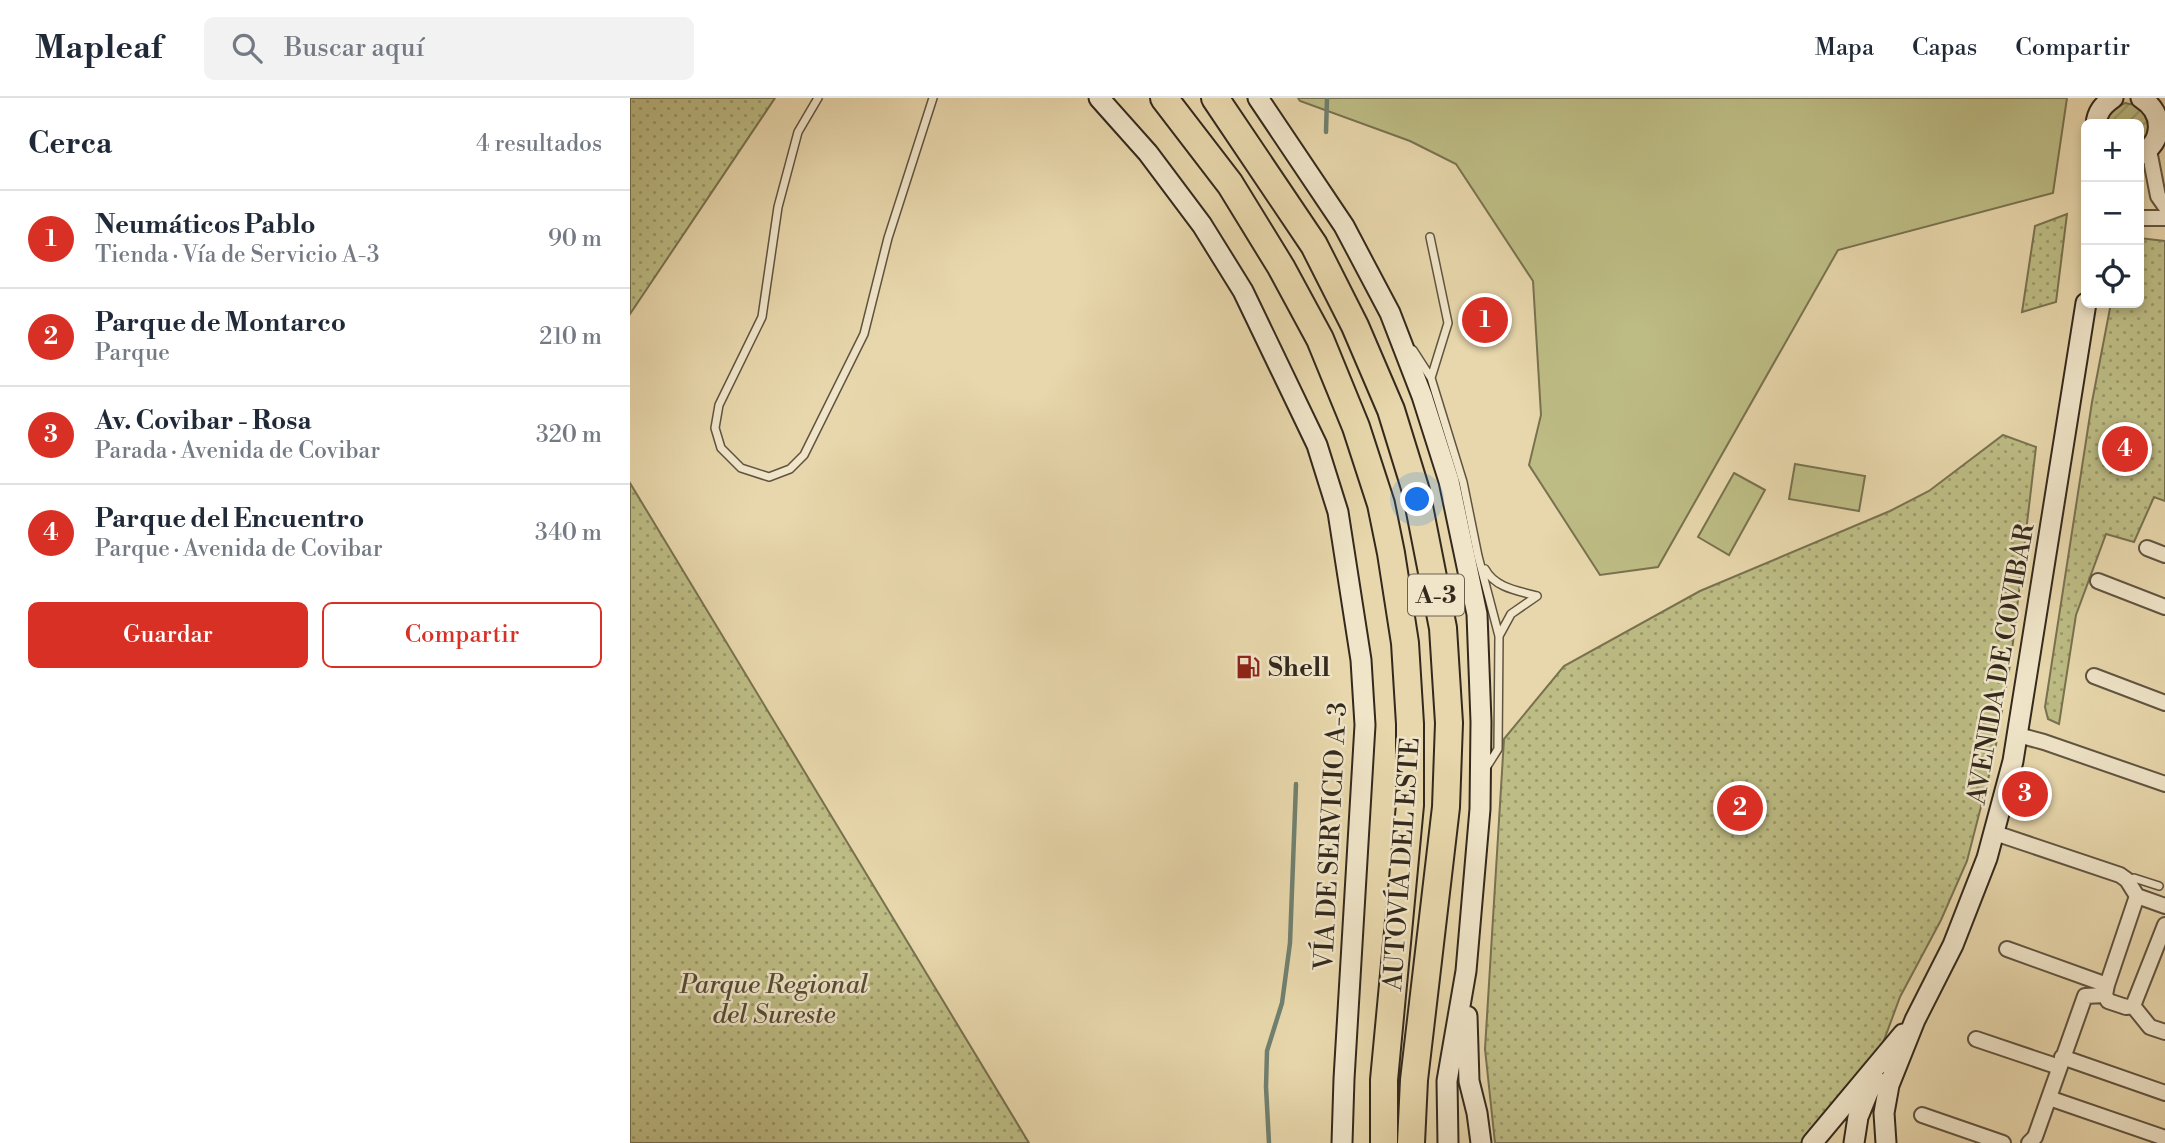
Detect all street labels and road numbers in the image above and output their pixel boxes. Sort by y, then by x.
street label: AVENIDA DE COVIBAR [1960,520,2042,808]
road number: A-3 [1408,574,1464,616]
street label: VÍA DE SERVICIO A-3 [1306,701,1354,972]
street label: AUTOVÍA DEL ESTE [1375,736,1427,993]

